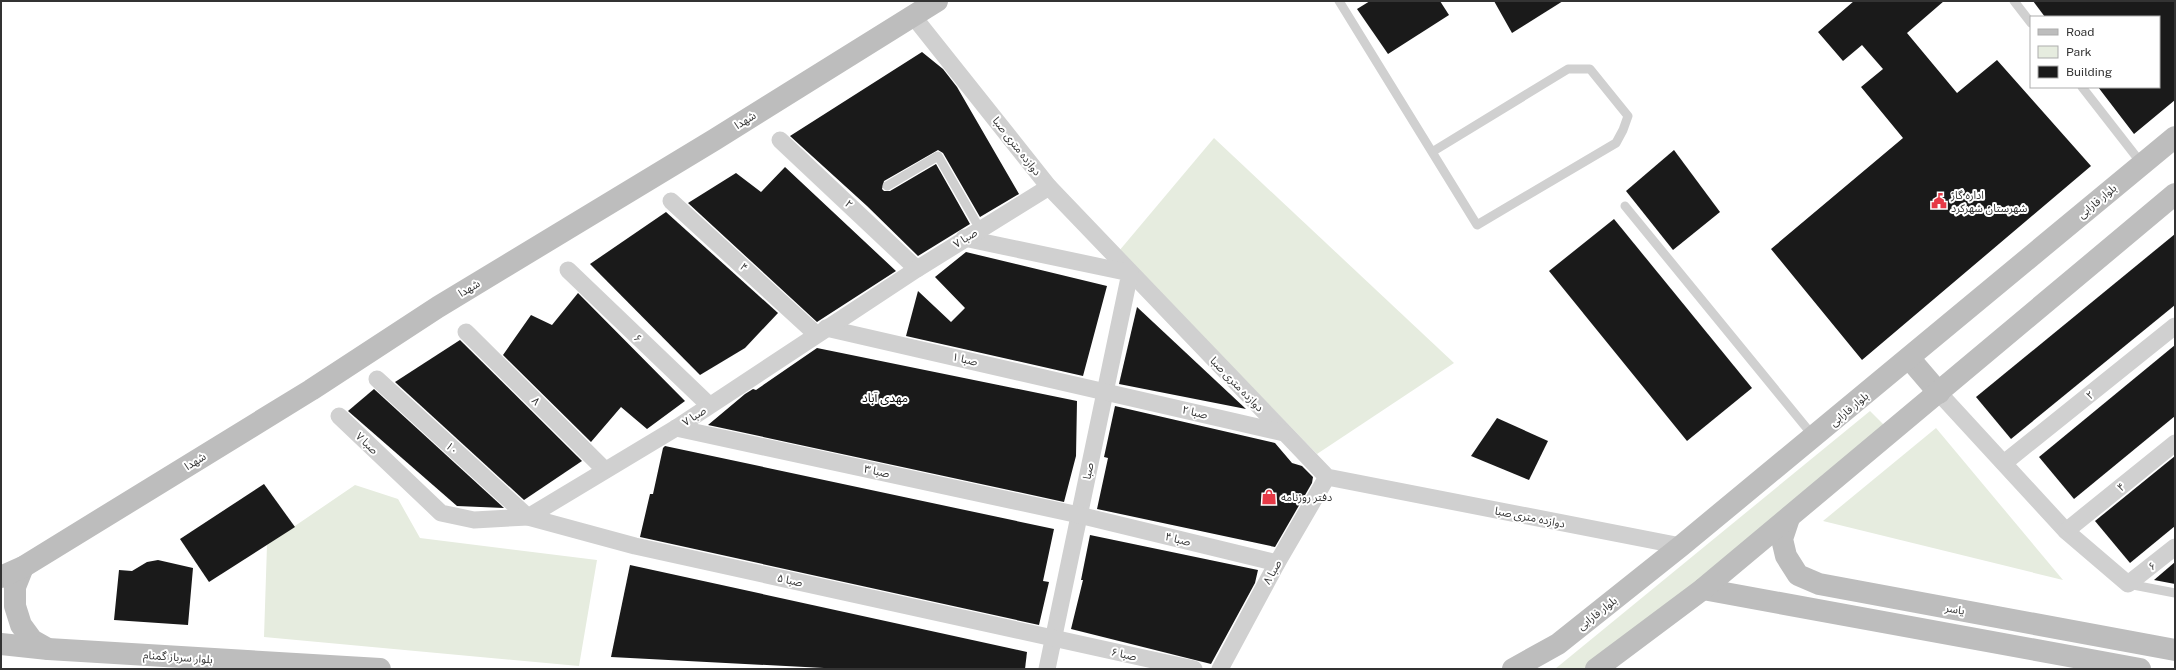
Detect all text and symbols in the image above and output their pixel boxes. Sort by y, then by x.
legend [2030,16,2160,88]
text: Road [2066,25,2094,39]
text: Park [2066,45,2092,59]
text: Building [2066,65,2112,79]
street label: شهدا [732,109,758,131]
street label: دوازده متری صبا [990,114,1044,178]
street label: بلوار فارابی [2075,181,2119,221]
place label: اداره گاز شهرستان شهرکرد [1950,189,2028,215]
public building icon: اداره گاز شهرستان شهرکرد [1930,192,1948,210]
street label: ۲ [843,197,855,211]
street label: صبا ۷ [951,226,980,251]
street label: ۴ [738,260,750,274]
street label: شهدا [456,277,482,299]
street label: ۶ [632,331,644,345]
street label: صبا ۱ [951,350,979,369]
street label: دوازده متری صبا [1207,354,1266,414]
street label: ۲ [2084,388,2096,402]
street label: بلوار فارابی [1827,389,1871,429]
district label: مهدی آباد [862,391,908,405]
street label: ۸ [530,395,543,408]
street label: صبا ۲ [1181,403,1209,422]
street label: صبا ۷ [680,404,709,429]
street label: صبا ۷ [353,430,381,457]
street label: ۱۰ [443,439,461,457]
street label: شهدا [182,450,208,472]
street label: صبا [1080,461,1097,481]
street label: صبا ۳ [863,462,891,481]
street label: ۴ [2115,480,2127,494]
shop icon: دفتر روزنامه [1260,488,1278,506]
place label: دفتر روزنامه [1281,491,1332,504]
street label: دوازده متری صبا [1494,504,1566,531]
street label: صبا ۴ [1164,530,1192,549]
street label: صبا ۸ [1260,558,1284,587]
street label: ۶ [2146,559,2158,573]
street label: صبا ۵ [776,571,804,590]
street label: بلوار فارابی [1575,594,1620,633]
street label: یاسر [1943,601,1966,618]
street label: صبا ۶ [1110,645,1138,664]
street label: بلوار سرباز گمنام [143,649,213,667]

